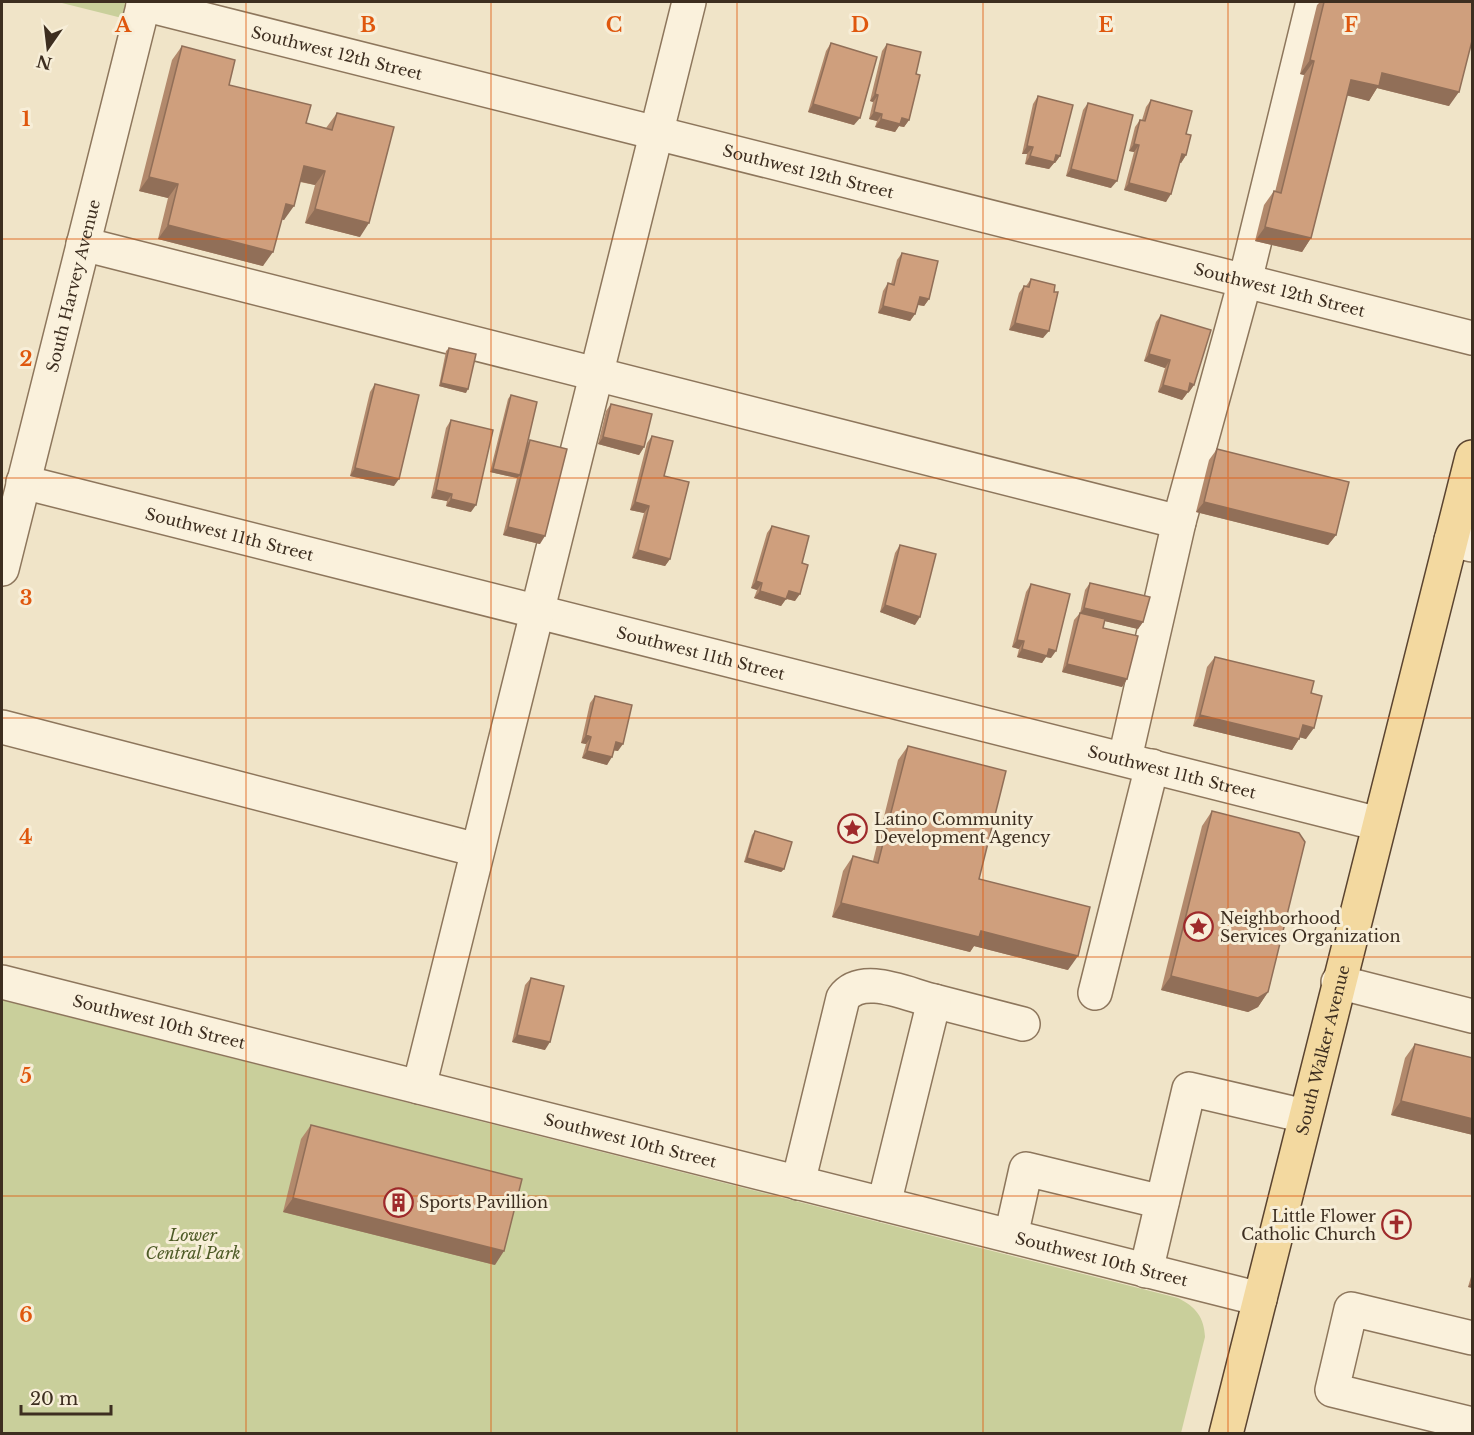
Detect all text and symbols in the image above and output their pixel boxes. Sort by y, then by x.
text: A [114,13,132,37]
text: B [360,13,376,37]
text: C [606,13,622,37]
text: D [851,13,869,37]
text: E [1098,13,1114,37]
text: F [1344,13,1358,37]
north arrow [18,18,78,78]
street label: Southwest 12th Street [249,22,425,84]
text: N [35,51,54,74]
text: 1 [22,107,31,131]
street label: Southwest 12th Street [721,140,896,202]
street label: South Harvey Avenue [42,197,104,374]
street label: Southwest 12th Street [1192,259,1367,321]
text: 2 [19,347,33,371]
street label: Southwest 11th Street [143,503,316,565]
text: 3 [20,586,32,610]
street label: Southwest 11th Street [615,622,787,684]
street label: Southwest 11th Street [1086,741,1258,803]
place label: Latino Community Development Agency [874,809,1051,847]
place icon: Latino Community Development Agency [837,812,869,844]
text: 4 [19,825,33,849]
place label: Neighborhood Services Organization [1220,908,1400,946]
place icon: Neighborhood Services Organization [1183,911,1215,943]
street label: South Walker Avenue [1292,963,1354,1137]
street label: Southwest 10th Street [71,990,247,1053]
text: 5 [20,1064,32,1088]
street label: Southwest 10th Street [542,1109,719,1172]
building icon: Sports Pavillion [382,1186,414,1218]
place label: Sports Pavillion [419,1192,548,1212]
place label: Little Flower Catholic Church [1241,1206,1376,1244]
church icon: Little Flower Catholic Church [1381,1209,1413,1241]
park label: Lower Central Park [146,1225,240,1263]
street label: Southwest 10th Street [1013,1228,1190,1290]
text: 6 [19,1303,33,1327]
scale bar [21,1378,111,1416]
text: 20 m [30,1388,78,1410]

